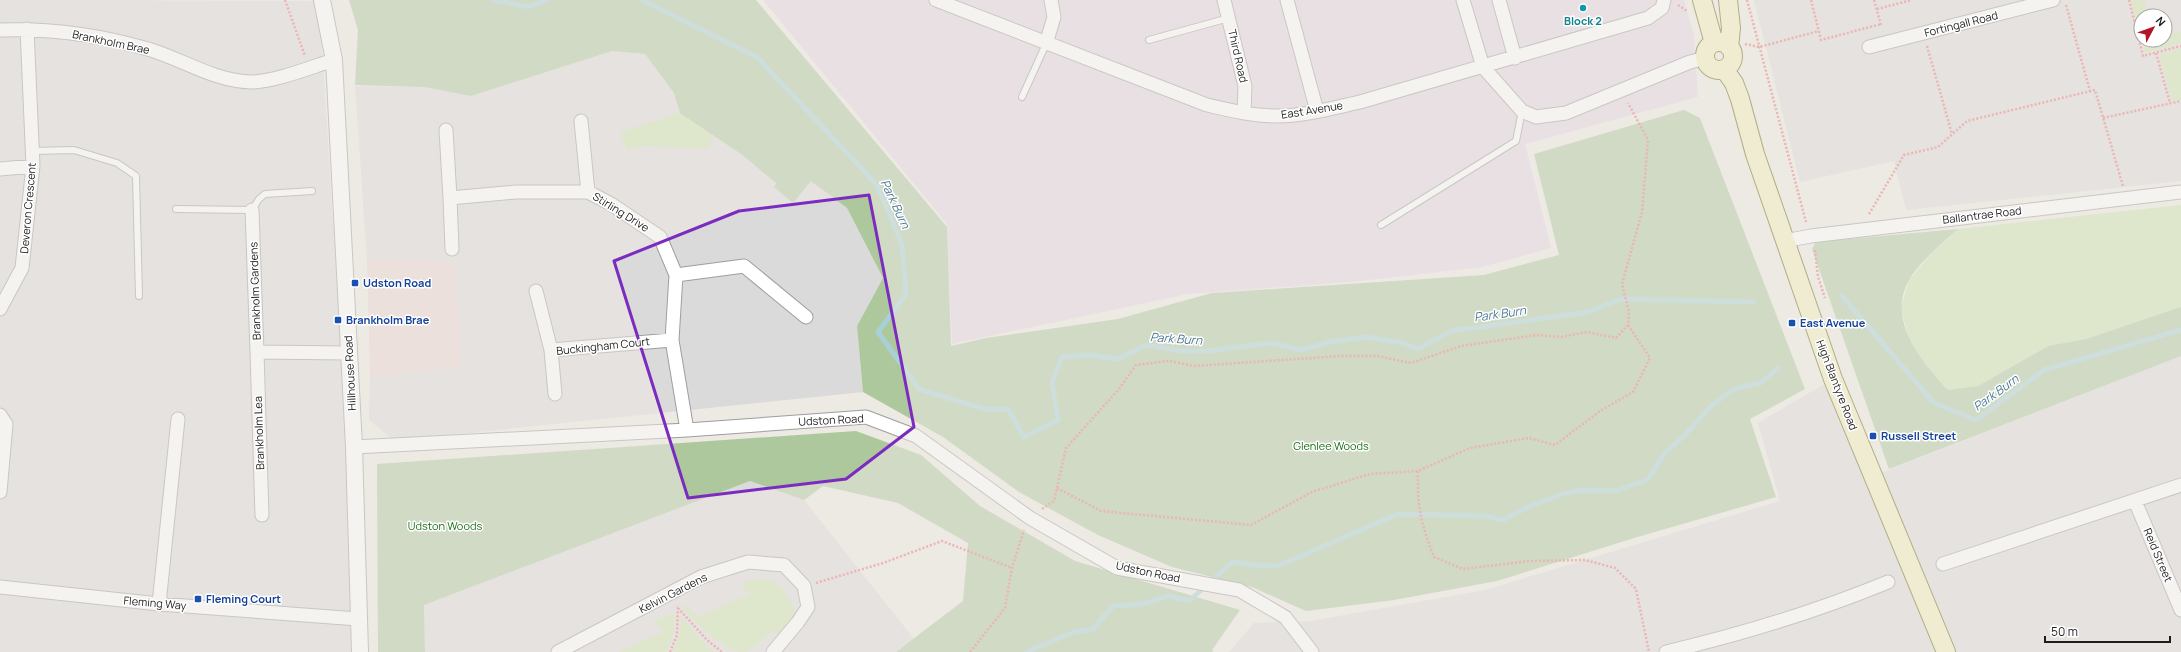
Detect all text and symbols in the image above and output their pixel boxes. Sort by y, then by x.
marker: Block 2 [1578,3,1588,13]
street label: Fortingall Road [1922,7,1999,40]
north arrow [2133,8,2173,48]
place label: Block 2 [1564,13,1602,28]
text: N [2153,13,2169,29]
street label: Brankholm Brae [71,26,152,57]
street label: Third Road [1225,28,1252,84]
street label: East Avenue [1280,97,1344,122]
street label: Deveron Crescent [16,162,39,254]
water label: Park Burn [877,177,915,232]
street label: Stirling Drive [590,188,653,235]
street label: Ballantrae Road [1942,202,2022,227]
street label: Brankholm Gardens [245,241,264,341]
place label: Udston Road [363,275,431,290]
marker: Udston Road [350,278,360,288]
water label: Park Burn [1473,301,1528,326]
place label: Brankholm Brae [346,312,430,327]
marker: Brankholm Brae [333,315,343,325]
place label: East Avenue [1800,315,1866,330]
marker: East Avenue [1787,318,1797,328]
water label: Park Burn [1149,328,1204,349]
street label: Buckingham Court [555,333,650,358]
street label: Hillhouse Road [340,335,359,411]
street label: High Blantyre Road [1813,337,1862,432]
water label: Park Burn [1970,370,2023,415]
street label: Brankholm Lea [250,396,267,470]
street label: Udston Road [798,410,864,429]
place label: Russell Street [1881,428,1957,443]
marker: Russell Street [1868,431,1878,441]
park label: Glenlee Woods [1293,438,1369,453]
park label: Udston Woods [408,518,482,533]
street label: Reid Street [2140,526,2176,584]
street label: Udston Road [1115,557,1182,586]
street label: Kelvin Gardens [636,569,710,616]
place label: Fleming Court [206,591,281,606]
street label: Fleming Way [123,592,187,613]
marker: Fleming Court [193,594,203,604]
scale bar [2045,618,2170,644]
text: 50 m [2051,623,2078,640]

